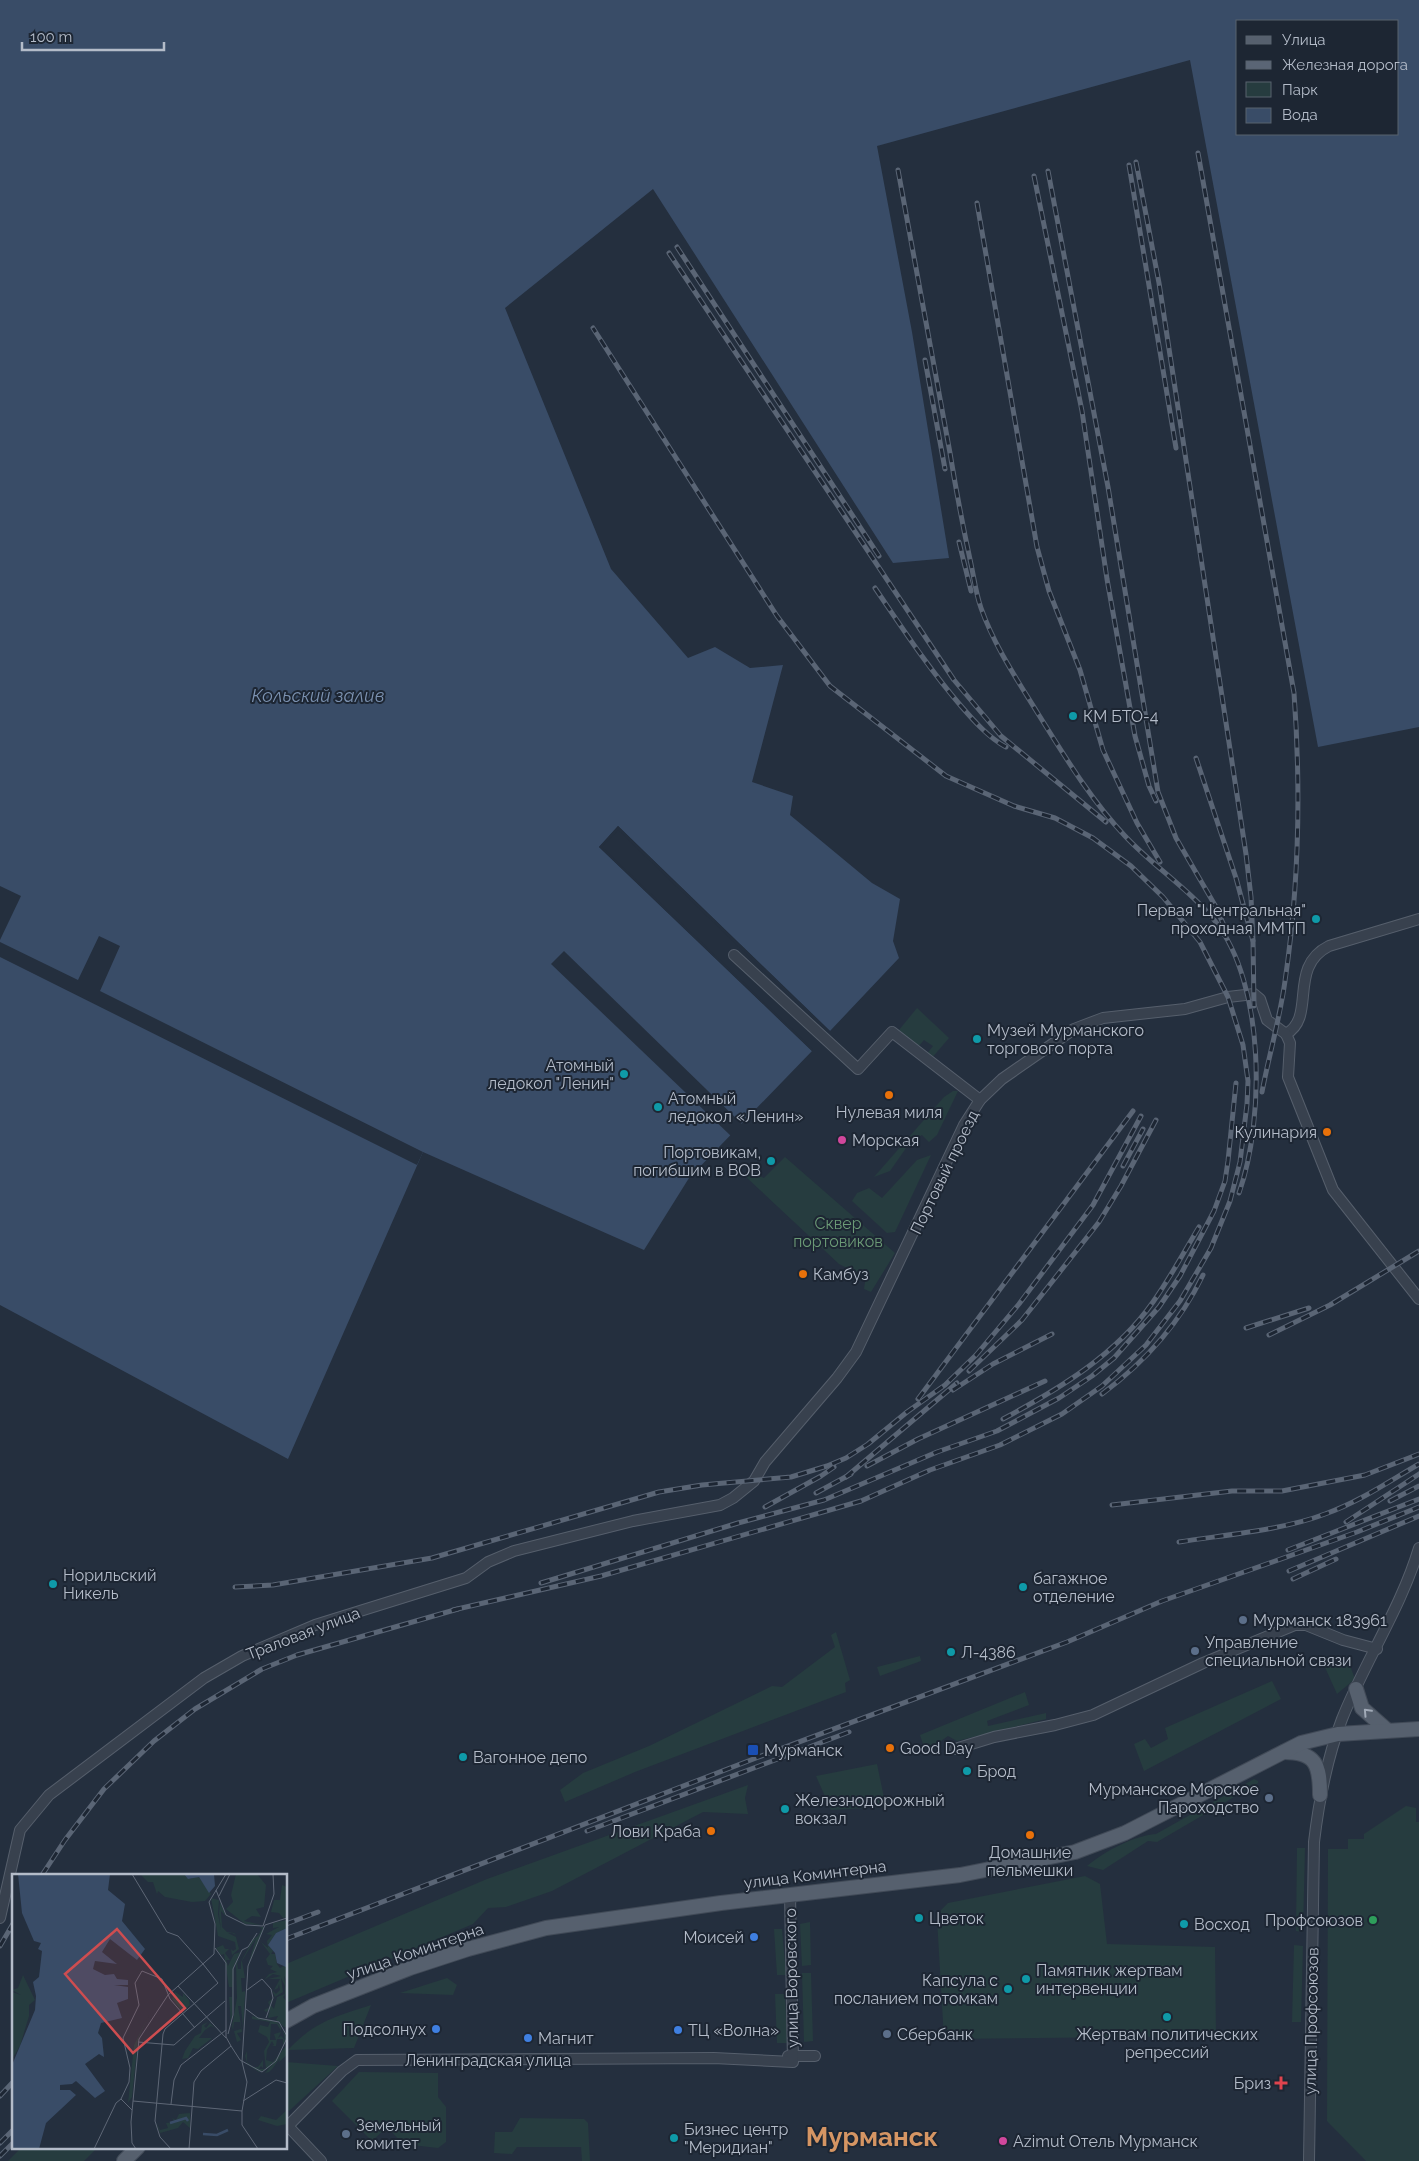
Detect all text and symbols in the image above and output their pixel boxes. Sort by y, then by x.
scale bar [22,20,165,52]
legend [1236,20,1399,135]
text: 100 m [30,28,72,46]
text: Улица [1282,31,1326,49]
text: Железная дорога [1282,56,1408,74]
text: Парк [1282,81,1318,99]
text: Вода [1282,106,1318,124]
water label: Кольский залив [251,685,385,706]
place label: КМ БТО-4 [1083,707,1159,726]
marker: КМ БТО-4 [1067,710,1079,722]
place label: Первая "Центральная" проходная ММТП [1137,901,1306,938]
marker: Первая "Центральная" проходная ММТП [1310,913,1322,925]
place label: Музей Мурманского торгового порта [987,1021,1144,1058]
marker: Музей Мурманского торгового порта [971,1033,983,1045]
place label: Атомный ледокол "Ленин" [488,1056,614,1093]
marker: Атомный ледокол "Ленин" [618,1068,630,1080]
place label: Атомный ледокол «Ленин» [668,1089,803,1126]
marker: Нулевая миля [883,1089,895,1101]
marker: Атомный ледокол «Ленин» [652,1101,664,1113]
place label: Нулевая миля [836,1103,942,1122]
street label: Портовый проезд [906,1107,983,1237]
place label: Кулинария [1234,1123,1317,1142]
marker: Кулинария [1321,1126,1333,1138]
place label: Морская [852,1131,919,1150]
marker: Морская [836,1134,848,1146]
place label: Портовикам, погибшим в ВОВ [633,1143,761,1180]
marker: Портовикам, погибшим в ВОВ [765,1155,777,1167]
park label: Сквер портовиков [793,1214,883,1251]
place label: Камбуз [813,1265,869,1284]
marker: Камбуз [797,1268,809,1280]
place label: Норильский Никель [63,1566,157,1603]
place label: багажное отделение [1033,1569,1115,1606]
marker: Норильский Никель [47,1578,59,1590]
marker: багажное отделение [1017,1581,1029,1593]
street label: Траловая улица [244,1603,363,1664]
place label: Мурманск 183961 [1253,1611,1387,1630]
marker: Мурманск 183961 [1237,1614,1249,1626]
place label: Управление специальной связи [1205,1633,1352,1670]
place label: Л-4386 [961,1643,1016,1662]
marker: Управление специальной связи [1189,1645,1201,1657]
marker: Л-4386 [945,1646,957,1658]
one-way arrow [1364,1709,1373,1718]
place label: Good Day [900,1739,973,1758]
place label: Мурманск [764,1741,843,1760]
marker: Good Day [884,1742,896,1754]
marker: Мурманск [746,1743,760,1757]
place label: Вагонное депо [473,1748,587,1767]
marker: Вагонное депо [457,1751,469,1763]
place label: Брод [977,1762,1016,1781]
marker: Брод [961,1765,973,1777]
place label: Мурманское Морское Пароходство [1089,1780,1259,1817]
place label: Железнодорожный вокзал [795,1791,945,1828]
marker: Мурманское Морское Пароходство [1263,1792,1275,1804]
marker: Железнодорожный вокзал [779,1803,791,1815]
place label: Лови Краба [611,1822,701,1841]
marker: Лови Краба [705,1825,717,1837]
marker: Домашние пельмешки [1024,1829,1036,1841]
place label: Домашние пельмешки [987,1843,1073,1880]
street label: улица Коминтерна [743,1856,887,1893]
inset map [12,1874,288,2148]
street label: улица Воровского [781,1908,802,2048]
place label: Цветок [929,1909,984,1928]
place label: Профсоюзов [1265,1911,1363,1930]
marker: Цветок [913,1912,925,1924]
marker: Профсоюзов [1367,1914,1379,1926]
place label: Восход [1194,1915,1250,1934]
marker: Восход [1178,1918,1190,1930]
street label: улица Коминтерна [344,1919,486,1984]
place label: Моисей [683,1928,744,1947]
marker: Моисей [748,1931,760,1943]
street label: улица Профсоюзов [1301,1947,1322,2095]
place label: Памятник жертвам интервенции [1036,1961,1183,1998]
place label: Капсула с посланием потомкам [834,1971,998,2008]
marker: Памятник жертвам интервенции [1020,1973,1032,1985]
marker: Капсула с посланием потомкам [1002,1983,1014,1995]
marker: Жертвам политических репрессий [1161,2011,1173,2023]
place label: Подсолнух [343,2020,426,2039]
place label: ТЦ «Волна» [688,2021,779,2040]
marker: Подсолнух [430,2023,442,2035]
marker: ТЦ «Волна» [672,2024,684,2036]
place label: Сбербанк [897,2025,973,2044]
place label: Жертвам политических репрессий [1076,2025,1258,2062]
marker: Сбербанк [881,2028,893,2040]
place label: Магнит [538,2029,594,2048]
marker: Магнит [522,2032,534,2044]
street label: Ленинградская улица [405,2051,571,2070]
place label: Бриз [1234,2074,1271,2093]
marker: Бриз [1275,2077,1287,2089]
place label: Земельный комитет [356,2116,441,2153]
place label: Бизнес центр "Меридиан" [684,2120,788,2157]
district label: Мурманск [806,2122,938,2152]
marker: Земельный комитет [340,2128,352,2140]
marker: Бизнес центр "Меридиан" [668,2132,680,2144]
place label: Azimut Отель Мурманск [1013,2132,1198,2151]
marker: Azimut Отель Мурманск [997,2135,1009,2147]

